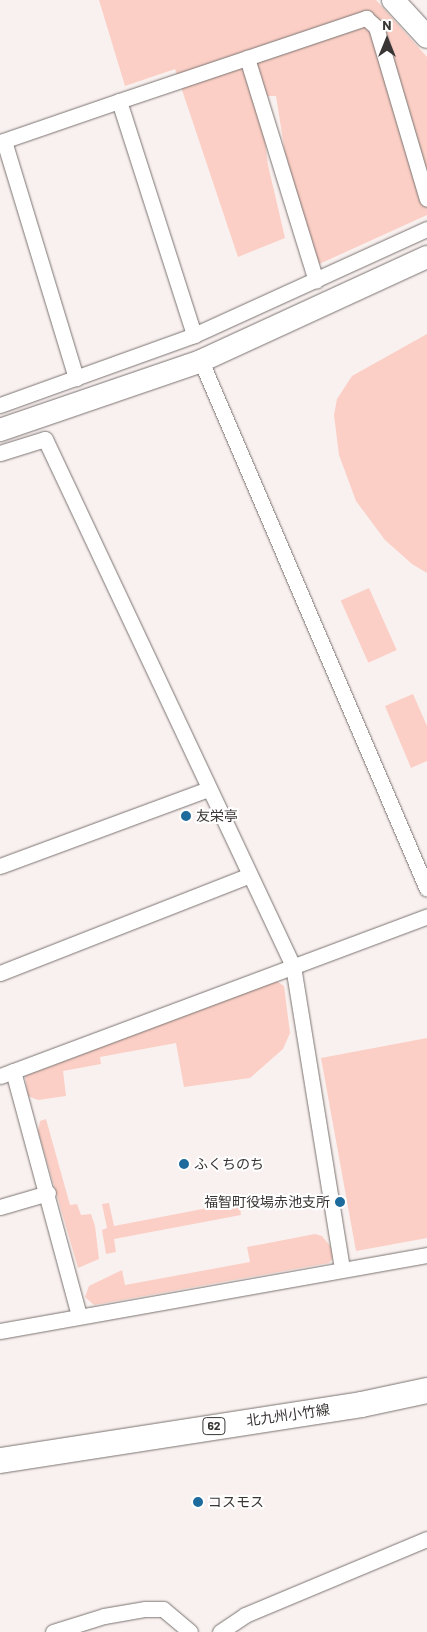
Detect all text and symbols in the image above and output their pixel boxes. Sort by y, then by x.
north arrow [362,15,412,65]
text: N [382,16,392,33]
place label: 友栄亭 [196,808,238,824]
marker: 友栄亭 [180,810,192,822]
place label: ふくちのち [194,1156,264,1172]
marker: ふくちのち [178,1158,190,1170]
place label: 福智町役場赤池支所 [204,1194,330,1210]
marker: 福智町役場赤池支所 [334,1196,346,1208]
street label: 北九州小竹線 [245,1401,331,1429]
road number: 62 [202,1416,226,1435]
place label: コスモス [208,1494,264,1510]
marker: コスモス [192,1496,204,1508]

